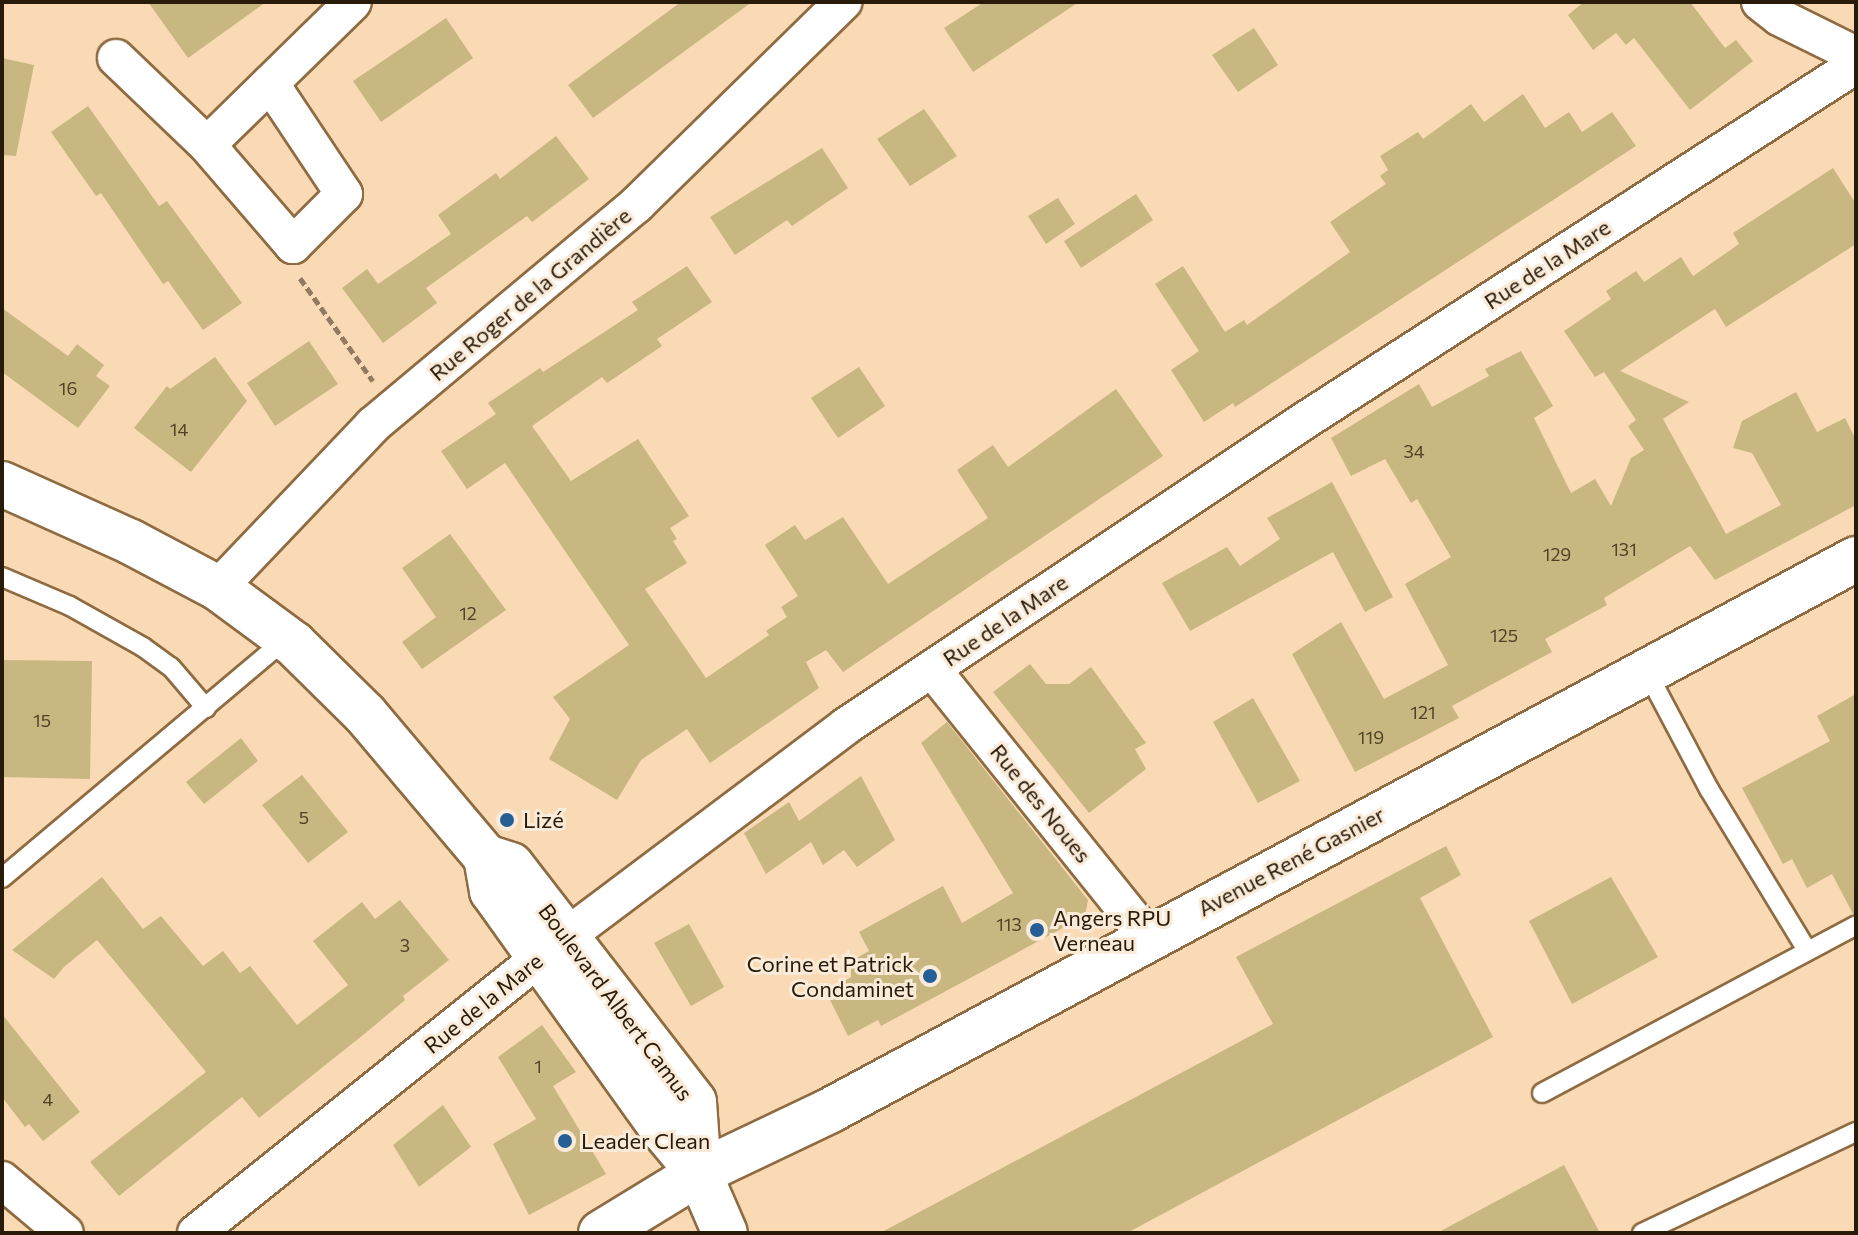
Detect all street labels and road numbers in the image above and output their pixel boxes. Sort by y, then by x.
street label: Rue Roger de la Grandière [424,202,636,386]
street label: Rue de la Mare [1479,213,1615,315]
street label: Rue de la Mare [938,569,1072,671]
street label: Rue des Noues [985,738,1097,868]
street label: Avenue René Gasnier [1193,801,1389,921]
street label: Boulevard Albert Camus [533,898,699,1106]
street label: Rue de la Mare [418,947,548,1059]

